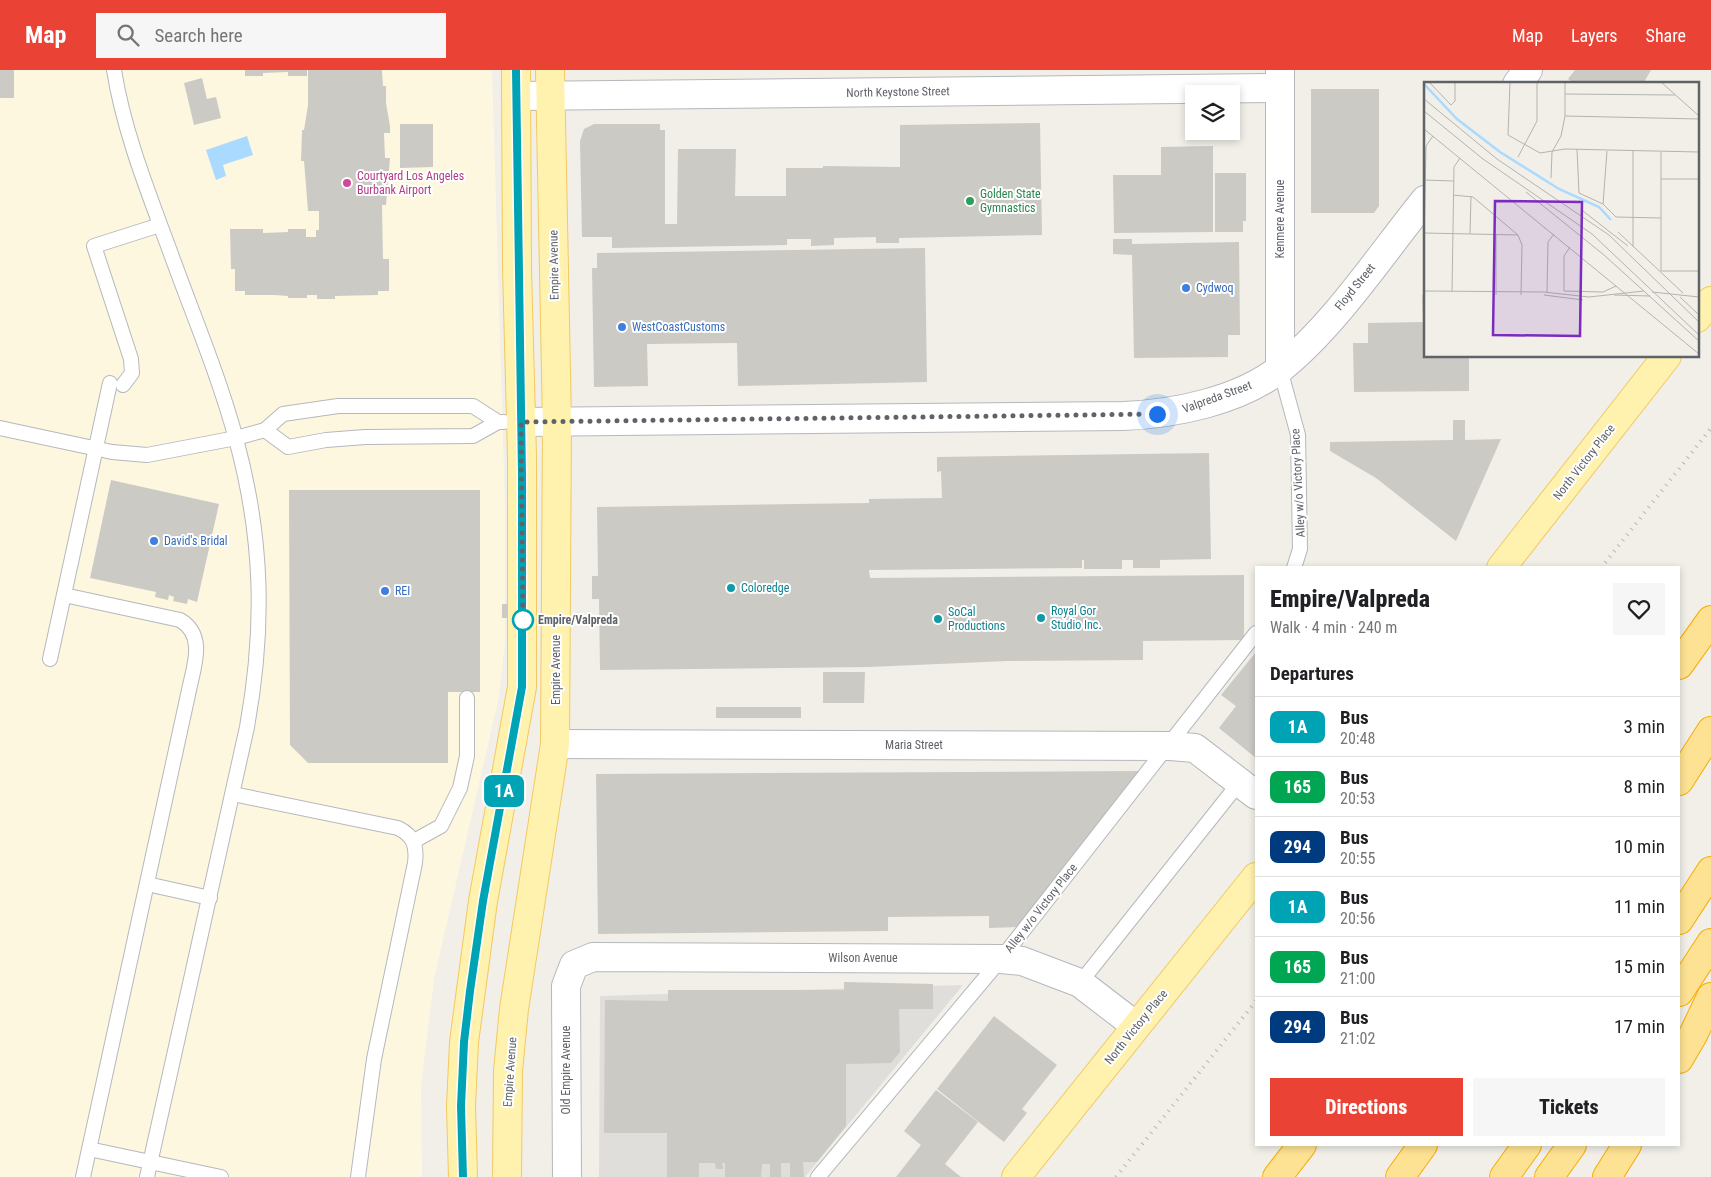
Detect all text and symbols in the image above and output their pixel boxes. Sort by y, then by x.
search box [96,13,446,58]
text: Map [25,21,66,49]
icon: search [114,21,142,49]
text: Search here [154,24,243,47]
text: Map [1512,25,1543,46]
text: Layers [1571,25,1618,46]
text: Share [1646,25,1686,46]
inset map [1424,82,1698,358]
street label: North Keystone Street [846,84,950,100]
map controls [1185,85,1240,140]
button: layers [1185,85,1240,140]
place label: Courtyard Los Angeles Burbank Airport [357,169,464,197]
marker: Courtyard Los Angeles Burbank Airport [341,177,353,189]
street label: Kenmere Avenue [1273,179,1287,258]
place label: Golden State Gymnastics [980,187,1041,215]
marker: Golden State Gymnastics [964,195,976,207]
street label: Empire Avenue [546,229,562,300]
street label: Floyd Street [1332,260,1378,313]
place label: Cydwoq [1196,281,1234,295]
marker: Cydwoq [1180,282,1192,294]
place label: WestCoastCustoms [632,320,725,334]
marker: WestCoastCustoms [616,321,628,333]
street label: Valpreda Street [1180,378,1254,416]
your location [1145,402,1170,427]
street label: North Victory Place [1550,421,1618,502]
street label: Alley w/o Victory Place [1288,428,1308,538]
place label: David's Bridal [164,534,228,548]
marker: David's Bridal [148,535,160,547]
place label: Coloredge [741,581,790,595]
marker: Coloredge [725,582,737,594]
button: heart [1613,583,1665,635]
place label: REI [395,584,410,598]
marker: REI [379,585,391,597]
text: Empire/Valpreda [1270,585,1430,613]
place label: Royal Gor Studio Inc. [1051,604,1102,632]
place label: SoCal Productions [948,605,1005,633]
marker: Empire/Valpreda [512,609,534,631]
marker: Royal Gor Studio Inc. [1035,612,1047,624]
place label: Empire/Valpreda [538,613,618,627]
marker: SoCal Productions [932,613,944,625]
text: Walk · 4 min · 240 m [1270,618,1397,637]
street label: Empire Avenue [549,635,563,705]
text: Departures [1270,662,1354,685]
text: Bus [1340,706,1369,729]
text: 3 min [1623,715,1665,738]
text: 1A [1288,716,1307,737]
text: 20:48 [1340,729,1375,748]
street label: Maria Street [885,738,943,752]
text: Bus [1340,766,1369,789]
line badge: 1A [482,775,526,807]
text: 8 min [1623,775,1665,798]
text: 165 [1284,776,1311,797]
text: 1A [494,780,514,801]
text: 20:53 [1340,789,1375,808]
text: Bus [1340,826,1369,849]
text: 10 min [1614,835,1665,858]
text: 294 [1284,836,1311,857]
text: 20:55 [1340,849,1375,868]
street label: Alley w/o Victory Place [1002,860,1080,955]
text: Bus [1340,886,1369,909]
text: 11 min [1614,895,1665,918]
text: 1A [1288,896,1307,917]
text: 20:56 [1340,909,1375,928]
text: Bus [1340,946,1369,969]
street label: Wilson Avenue [828,951,898,965]
text: 15 min [1614,955,1665,978]
text: 165 [1284,956,1311,977]
text: 21:00 [1340,969,1375,988]
street label: North Victory Place [1102,987,1171,1067]
text: Bus [1340,1006,1369,1029]
text: 17 min [1614,1015,1665,1038]
text: 294 [1284,1016,1311,1037]
street label: Old Empire Avenue [559,1025,573,1114]
text: 21:02 [1340,1029,1375,1048]
street label: Empire Avenue [501,1036,519,1107]
button: Directions [1270,1078,1463,1136]
button: Tickets [1473,1078,1665,1136]

